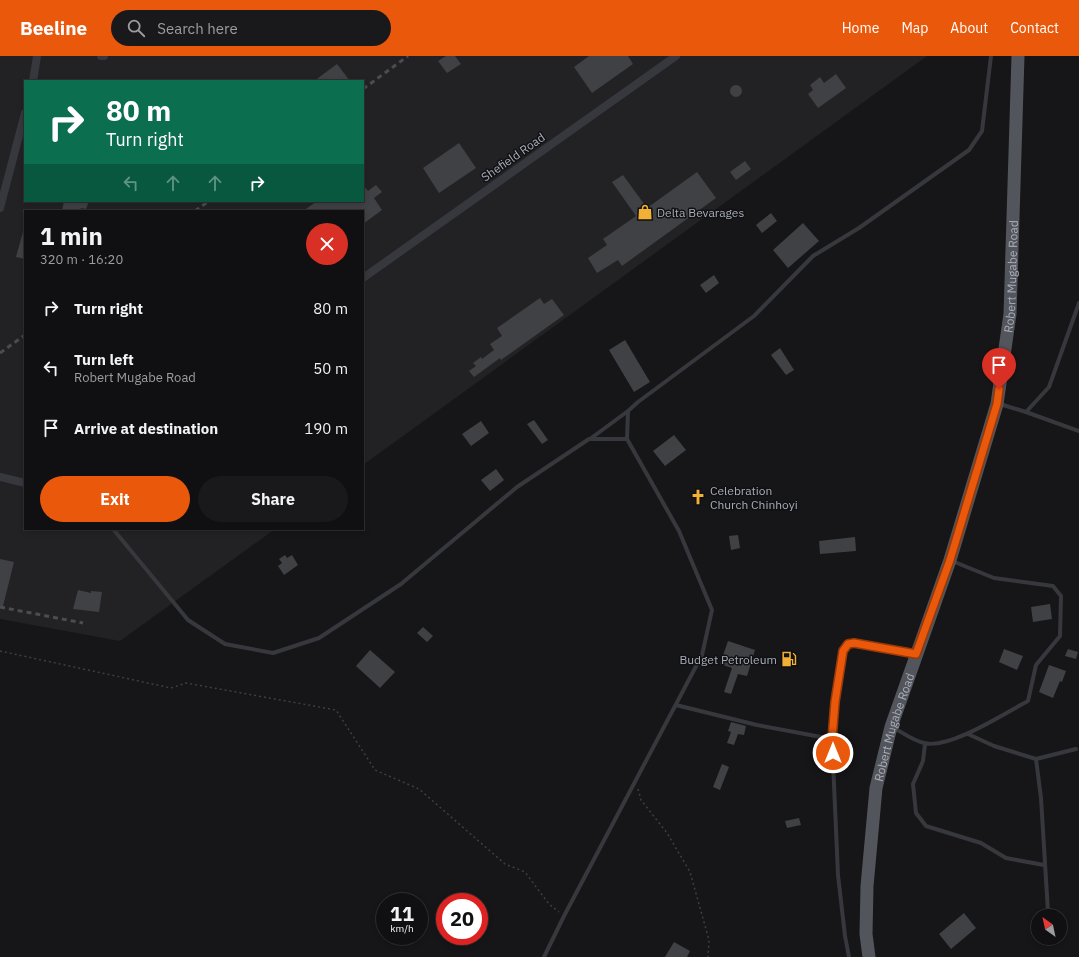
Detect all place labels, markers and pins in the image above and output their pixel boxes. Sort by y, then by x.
shop icon: Delta Bevarages [636,203,654,221]
place label: Delta Bevarages [657,205,744,220]
pin [982,348,1016,389]
place label: Celebration Church Chinhoyi [710,483,798,512]
church icon: Celebration Church Chinhoyi [689,488,707,506]
fuel station icon: Budget Petroleum [780,650,798,668]
place label: Budget Petroleum [679,652,777,667]

